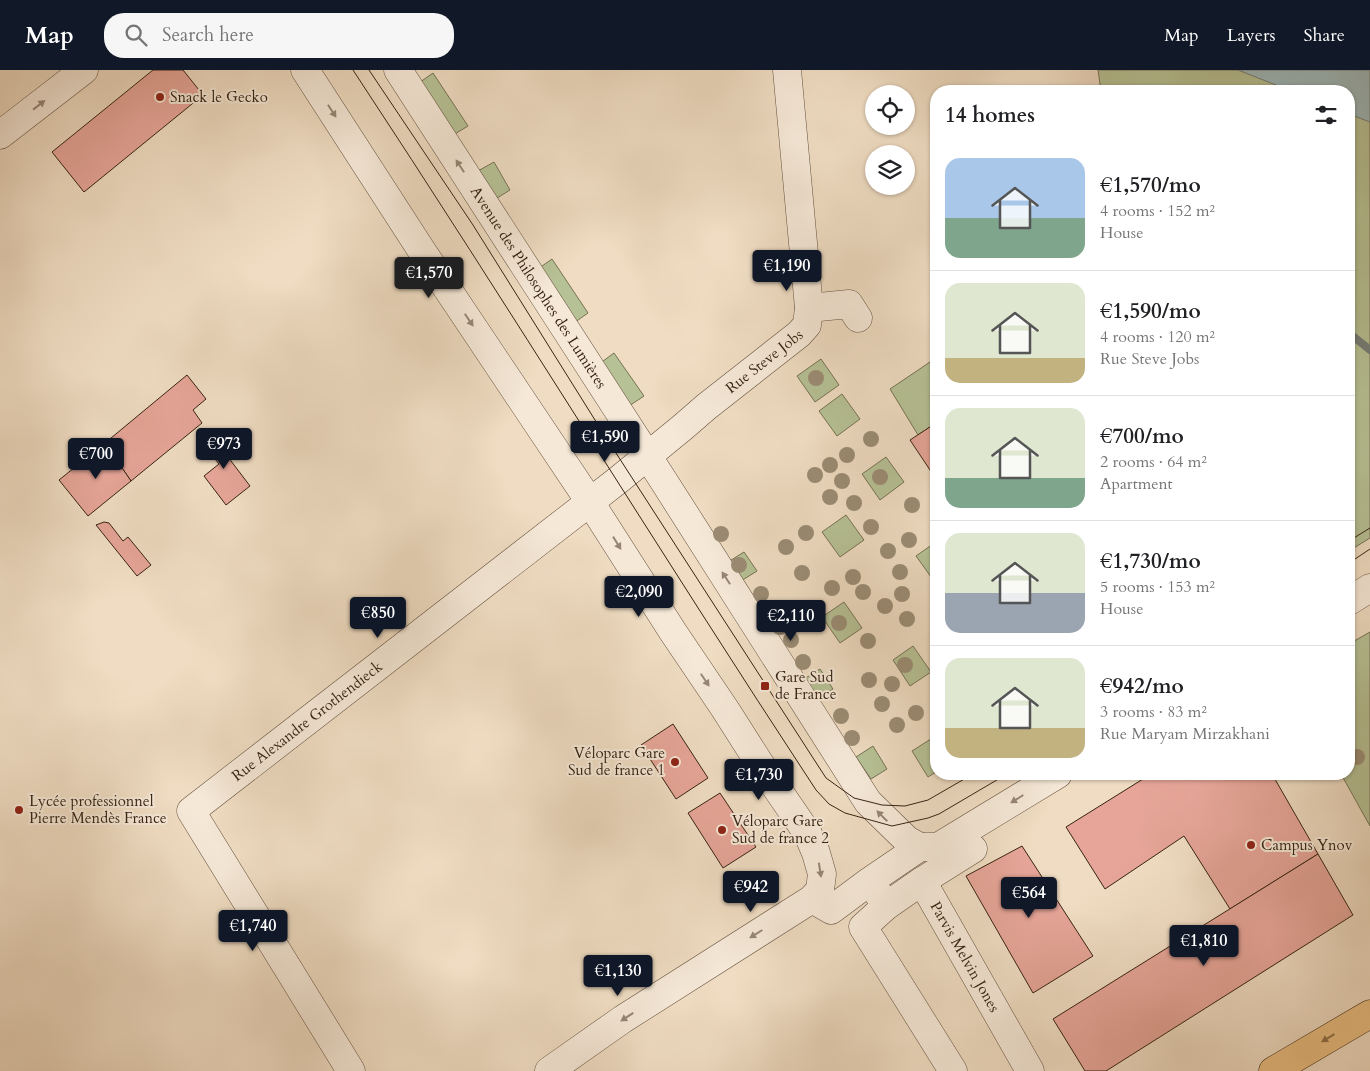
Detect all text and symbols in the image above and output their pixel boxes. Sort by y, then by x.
search box [104,13,454,58]
text: Map [25,19,74,52]
icon: search [122,21,150,49]
text: Search here [162,22,254,48]
text: Map [1164,23,1199,48]
text: Layers [1227,23,1276,48]
text: Share [1304,23,1345,48]
map controls [865,85,915,195]
button: locate [865,85,915,135]
place label: Snack le Gecko [170,87,268,107]
marker: Snack le Gecko [154,91,166,103]
one-way arrow [32,100,46,110]
text: 14 homes [945,101,1035,130]
icon: filters [1312,101,1340,129]
one-way arrow [327,104,337,118]
button: layers [865,145,915,195]
one-way arrow [455,159,464,172]
text: €1,570/mo [1100,171,1201,200]
icon: home [985,178,1045,238]
street label: Avenue des Philosophes des Lumières [466,182,611,393]
text: 4 rooms · 152 m² [1100,200,1215,222]
text: House [1100,222,1143,244]
pin: €1,190 [746,250,828,292]
text: €1,190 [764,255,811,277]
pin: €1,570 [388,256,470,299]
text: €1,570 [406,262,453,284]
text: €1,590/mo [1100,297,1201,326]
icon: home [985,303,1045,363]
one-way arrow [464,313,474,327]
street label: Rue Steve Jobs [721,325,807,398]
text: 4 rooms · 120 m² [1100,326,1215,348]
text: Rue Steve Jobs [1100,348,1199,370]
pin: €1,590 [564,420,646,463]
text: €700/mo [1100,422,1184,451]
text: €1,590 [582,426,629,448]
pin: €973 [194,428,254,470]
icon: home [985,428,1045,488]
text: €973 [207,433,241,455]
pin: €700 [66,438,126,480]
text: €700 [79,443,113,465]
text: 2 rooms · 64 m² [1100,451,1207,473]
text: Apartment [1100,473,1173,495]
one-way arrow [612,537,621,550]
text: €1,730/mo [1100,547,1201,576]
icon: home [985,553,1045,613]
one-way arrow [721,572,731,585]
pin: €2,090 [598,576,680,618]
text: 5 rooms · 153 m² [1100,576,1215,598]
text: €2,090 [616,581,663,603]
pin: €850 [348,596,408,639]
text: House [1100,598,1143,620]
pin: €2,110 [750,600,832,642]
text: €850 [361,602,395,624]
text: €2,110 [768,605,815,627]
street label: Rue Alexandre Grothendieck [228,657,386,786]
place label: Gare Sud de France [775,667,837,704]
text: €942/mo [1100,672,1184,701]
one-way arrow [700,673,710,686]
icon: home [985,678,1045,738]
marker: Gare Sud de France [759,680,771,692]
text: 3 rooms · 83 m² [1100,701,1207,723]
text: Rue Maryam Mirzakhani [1100,723,1270,745]
place label: Véloparc Gare Sud de france 1 [568,743,665,780]
marker: Véloparc Gare Sud de france 1 [669,756,681,768]
pin: €1,730 [718,758,800,801]
text: €1,730 [736,764,783,786]
place label: Lycée professionnel Pierre Mendès France [29,791,167,828]
one-way arrow [1010,795,1023,804]
marker: Lycée professionnel Pierre Mendès France [13,804,25,816]
one-way arrow [876,810,888,822]
place label: Véloparc Gare Sud de france 2 [732,811,829,848]
marker: Véloparc Gare Sud de france 2 [716,824,728,836]
place label: Campus Ynov [1261,835,1353,855]
marker: Campus Ynov [1245,839,1257,851]
one-way arrow [816,862,824,878]
pin: €942 [721,870,781,913]
text: €942 [734,876,768,898]
pin: €564 [999,876,1059,919]
text: €564 [1012,882,1046,904]
street label: Parvis Melvin Jones [926,898,1005,1016]
pin: €1,740 [212,910,294,952]
text: €1,740 [230,915,277,937]
pin: €1,810 [1163,924,1245,967]
one-way arrow [750,930,763,939]
text: €1,810 [1181,930,1228,952]
pin: €1,130 [577,954,659,997]
text: €1,130 [595,960,642,982]
one-way arrow [621,1012,634,1021]
one-way arrow [1321,1034,1335,1043]

